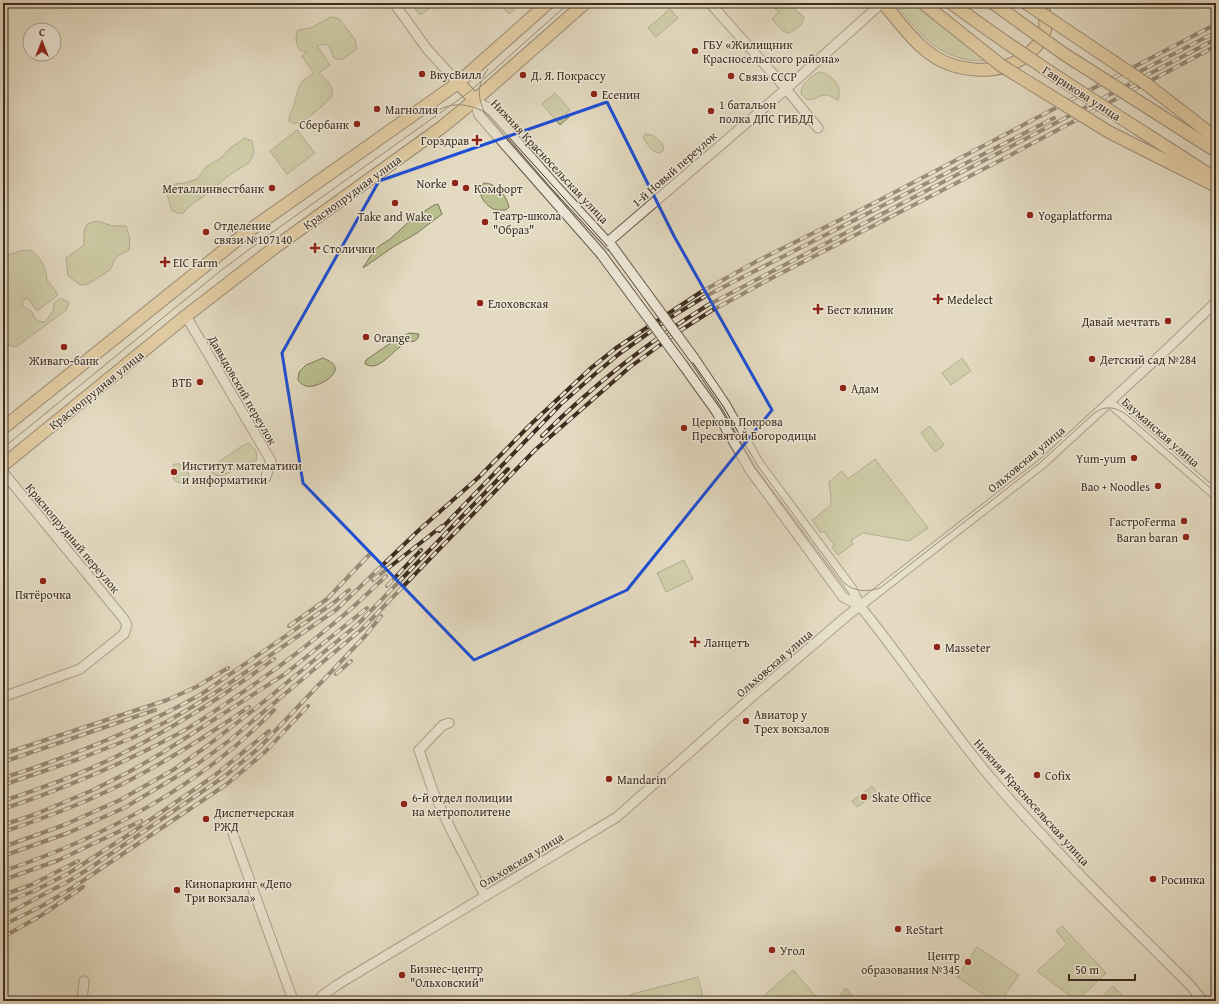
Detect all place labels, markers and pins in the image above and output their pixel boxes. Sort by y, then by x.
place label: ГБУ «Жилищник Красносельского района» [703,36,840,67]
marker: ГБУ «Жилищник Красносельского района» [690,46,700,56]
place label: ВкусВилл [430,66,482,83]
place label: Д. Я. Покрассу [530,67,606,84]
place label: Связь СССР [739,68,797,85]
marker: ВкусВилл [417,69,427,79]
marker: Д. Я. Покрассу [518,70,528,80]
marker: Связь СССР [726,71,736,81]
place label: Есенин [602,86,640,103]
marker: Есенин [589,89,599,99]
place label: 1 батальон полка ДПС ГИБДД [719,96,814,127]
place label: Магнолия [385,101,438,118]
marker: Магнолия [372,104,382,114]
marker: 1 батальон полка ДПС ГИБДД [706,106,716,116]
place label: Сбербанк [299,116,350,133]
marker: Сбербанк [352,119,362,129]
place label: Горздрав [421,132,469,149]
marker: Горздрав [472,135,482,145]
place label: Norke [417,175,447,192]
marker: Norke [450,178,460,188]
place label: Металлинвестбанк [162,180,265,197]
place label: Комфорт [474,180,523,197]
marker: Металлинвестбанк [267,183,277,193]
marker: Комфорт [461,183,471,193]
marker: Take and Wake [390,198,400,208]
place label: Театр-школа "Образ" [493,207,562,238]
place label: Yogaplatforma [1038,207,1113,224]
place label: Take and Wake [358,208,433,225]
marker: Yogaplatforma [1025,210,1035,220]
place label: Отделение связи №107140 [214,217,292,248]
marker: Театр-школа "Образ" [480,217,490,227]
marker: Отделение связи №107140 [201,227,211,237]
place label: Столички [323,240,375,257]
marker: Столички [310,243,320,253]
place label: EIC Farm [173,254,218,271]
marker: EIC Farm [160,257,170,267]
place label: Medelect [947,291,994,308]
marker: Medelect [932,293,944,305]
place label: Елоховская [488,295,548,312]
marker: Елоховская [475,298,485,308]
place label: Бест клиник [827,301,894,318]
marker: Бест клиник [812,303,824,315]
place label: Давай мечтать [1081,313,1160,330]
marker: Давай мечтать [1163,316,1173,326]
place label: Orange [374,329,410,346]
marker: Orange [361,332,371,342]
marker: Живаго-банк [59,342,69,352]
place label: Детский сад №284 [1099,351,1197,368]
place label: Живаго-банк [28,352,100,369]
marker: Детский сад №284 [1087,354,1097,364]
place label: ВТБ [172,374,192,391]
marker: ВТБ [195,377,205,387]
place label: Адам [851,380,880,397]
marker: Адам [838,383,848,393]
place label: Церковь Покрова Пресвятой Богородицы [692,413,817,444]
marker: Церковь Покрова Пресвятой Богородицы [679,423,689,433]
place label: Yum-yum [1076,450,1126,467]
marker: Yum-yum [1129,453,1139,463]
place label: Институт математики и информатики [182,457,302,488]
marker: Институт математики и информатики [169,467,179,477]
place label: Bao + Noodles [1081,478,1150,495]
marker: Bao + Noodles [1153,481,1163,491]
place label: ГастроFerma [1109,513,1176,530]
marker: ГастроFerma [1179,516,1189,526]
place label: Baran baran [1117,529,1178,546]
marker: Baran baran [1181,532,1191,542]
marker: Пятёрочка [38,576,48,586]
place label: Пятёрочка [15,586,71,603]
place label: Ланцетъ [704,634,750,651]
marker: Ланцетъ [689,636,701,648]
place label: Masseter [945,639,991,656]
marker: Masseter [932,642,942,652]
place label: Авиатор у Трех вокзалов [754,706,829,737]
marker: Авиатор у Трех вокзалов [741,716,751,726]
place label: Cofix [1045,767,1072,784]
marker: Cofix [1032,770,1042,780]
place label: Mandarin [617,771,667,788]
marker: Mandarin [604,774,614,784]
place label: 6-й отдел полиции на метрополитене [412,789,513,820]
place label: Skate Office [872,789,932,806]
marker: Skate Office [859,792,869,802]
marker: 6-й отдел полиции на метрополитене [399,799,409,809]
place label: Диспетчерская РЖД [213,804,294,835]
marker: Диспетчерская РЖД [201,814,211,824]
place label: Росинка [1161,871,1205,888]
marker: Росинка [1148,874,1158,884]
place label: Кинопаркинг «Депо Три вокзала» [185,875,292,906]
marker: Кинопаркинг «Депо Три вокзала» [172,885,182,895]
place label: ReStart [906,921,944,938]
marker: ReStart [893,924,903,934]
place label: Угол [780,942,806,959]
marker: Угол [767,945,777,955]
place label: Центр образования №345 [861,947,961,978]
marker: Центр образования №345 [963,957,973,967]
place label: Бизнес-центр "Ольховский" [410,960,484,991]
marker: Бизнес-центр "Ольховский" [397,970,407,980]

